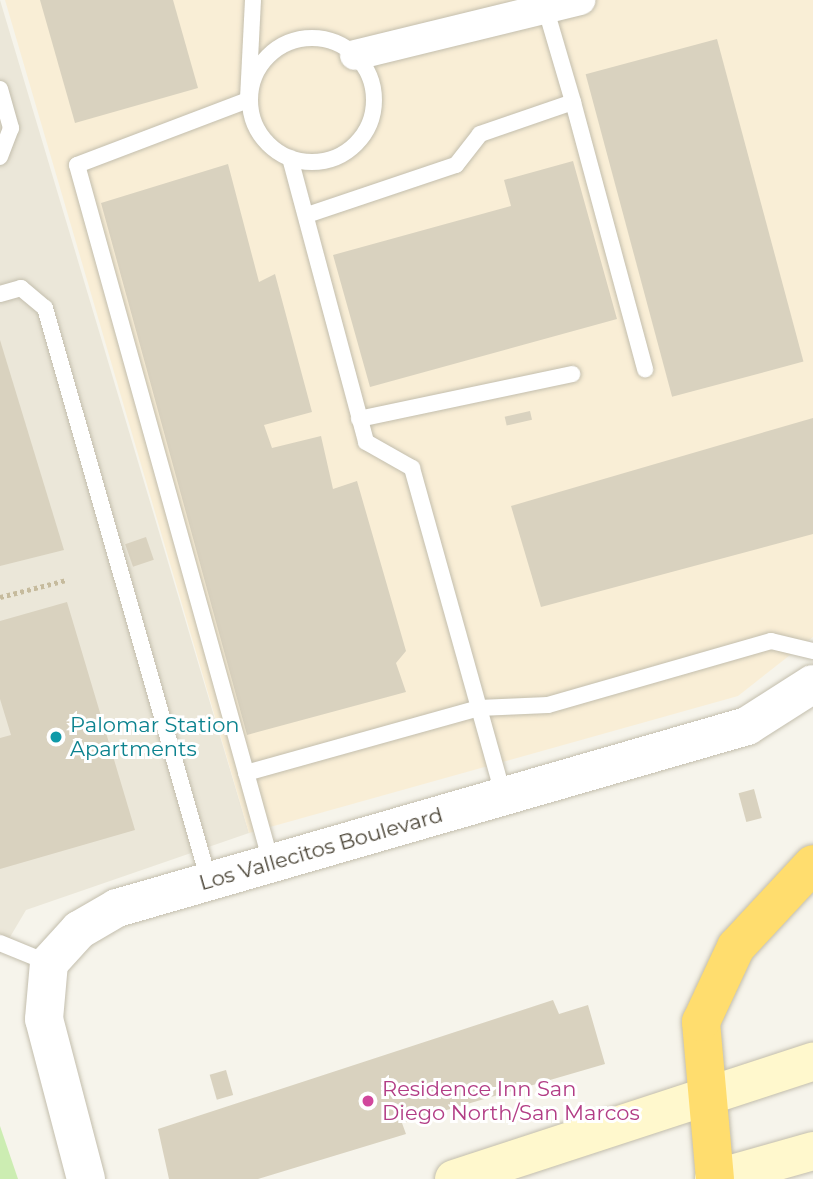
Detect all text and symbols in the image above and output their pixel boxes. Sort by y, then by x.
place label: Palomar Station Apartments [70,712,240,762]
marker: Palomar Station Apartments [48,729,64,745]
street label: Los Vallecitos Boulevard [196,802,446,896]
place label: Residence Inn San Diego North/San Marcos [382,1076,640,1126]
marker: Residence Inn San Diego North/San Marcos [360,1093,376,1109]

